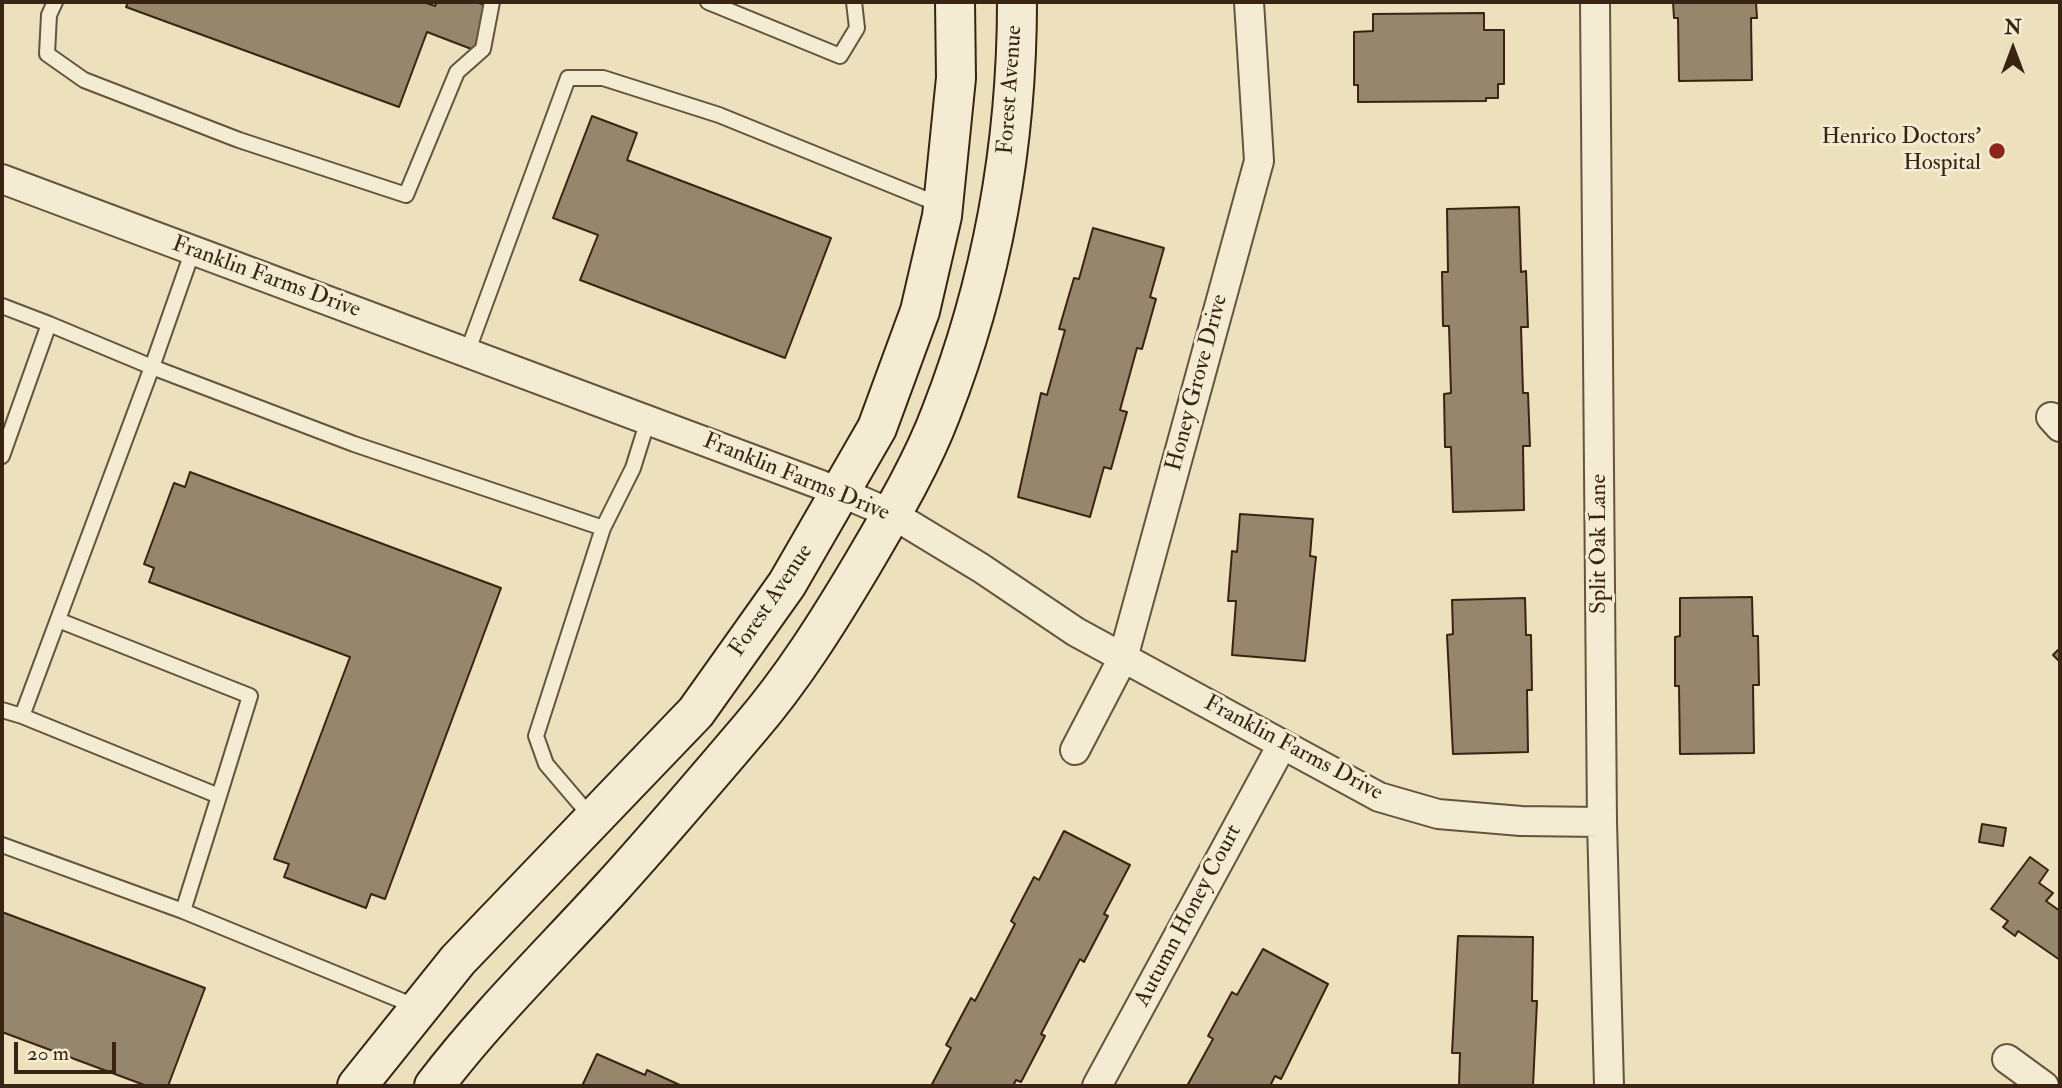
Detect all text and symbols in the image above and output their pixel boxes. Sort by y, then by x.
north arrow [1978,14,2048,84]
text: N [2004,16,2022,40]
street label: Forest Avenue [993,24,1029,156]
place label: Henrico Doctors' Hospital [1821,124,1981,178]
marker: Henrico Doctors' Hospital [1987,141,2007,161]
street label: Franklin Farms Drive [168,231,364,325]
street label: Honey Grove Drive [1161,292,1235,474]
street label: Franklin Farms Drive [699,428,893,528]
street label: Split Oak Lane [1586,474,1614,614]
street label: Forest Avenue [724,539,820,663]
street label: Franklin Farms Drive [1199,690,1387,808]
street label: Autumn Honey Court [1129,820,1249,1012]
scale bar [18,1028,119,1072]
text: 20 m [27,1040,69,1067]

